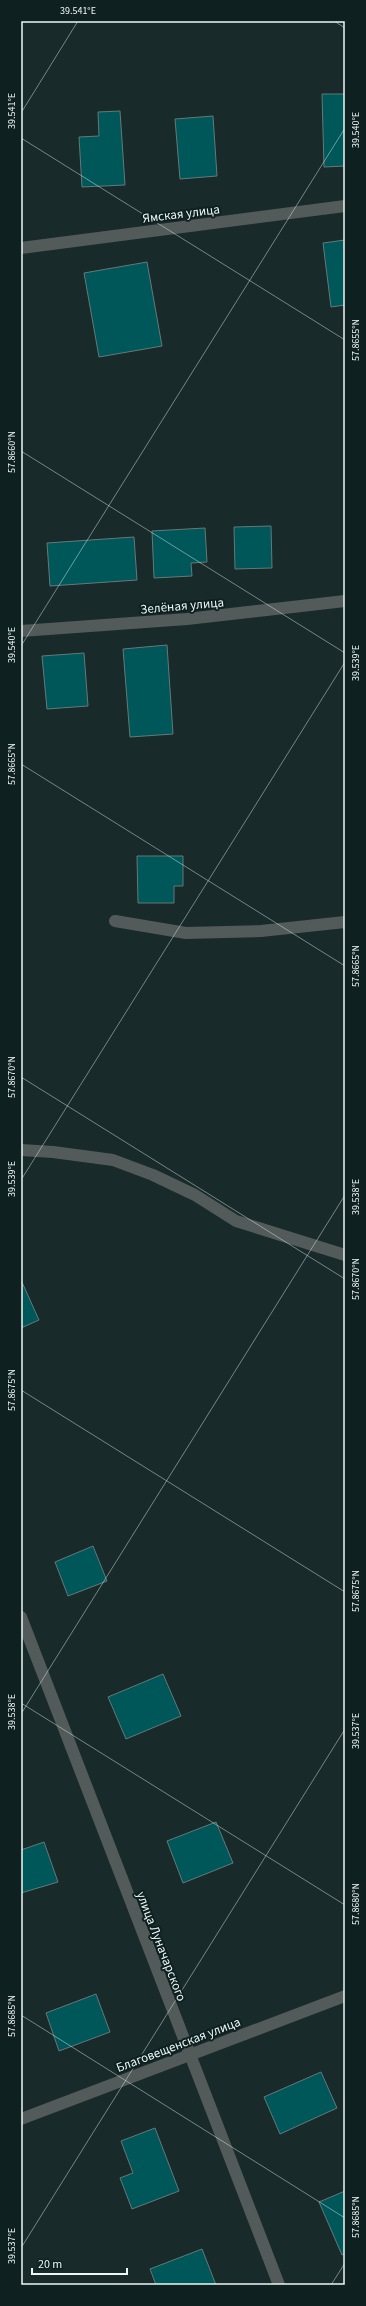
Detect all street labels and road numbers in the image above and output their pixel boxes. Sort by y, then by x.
street label: Ямская улица [141,200,221,228]
street label: Зелёная улица [139,593,225,619]
street label: улица Луначарского [132,1889,190,2004]
street label: Благовещенская улица [114,2013,243,2077]

